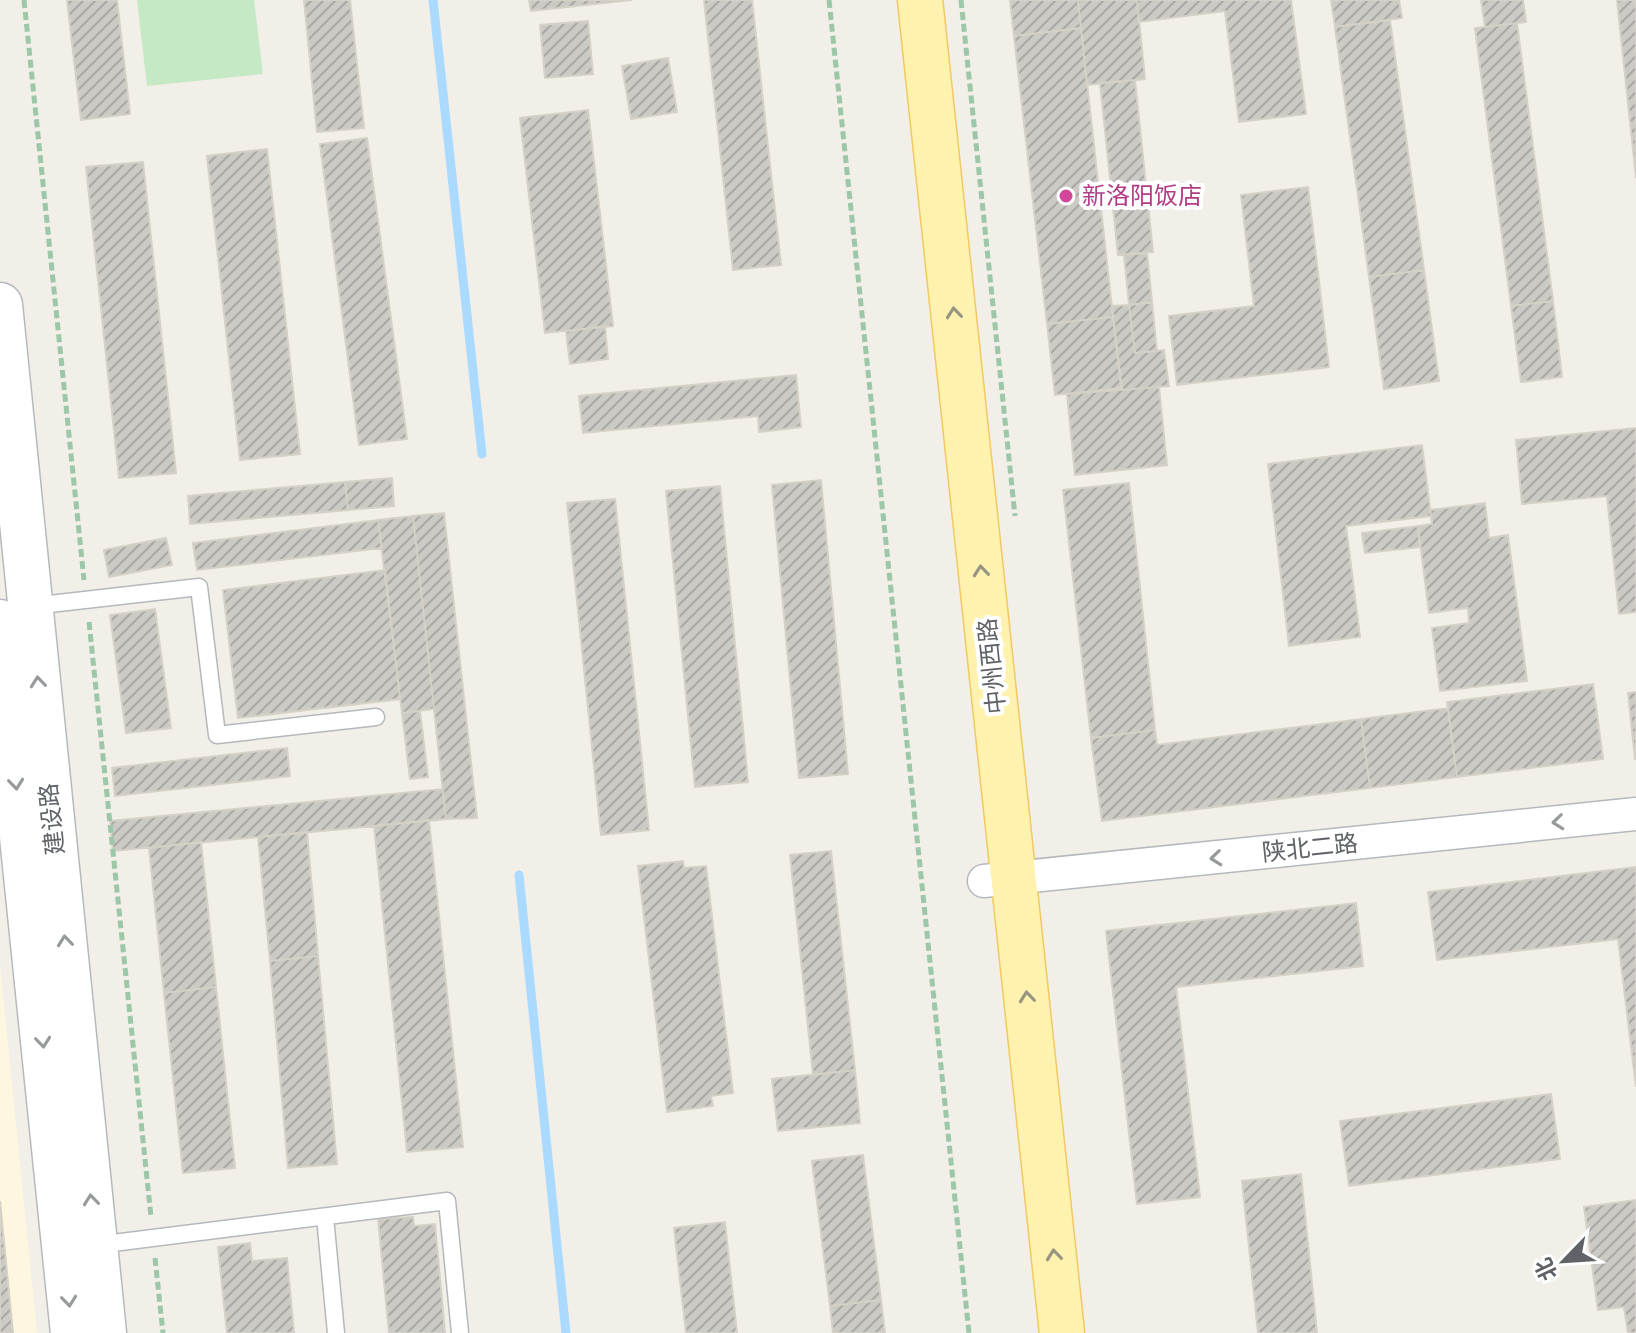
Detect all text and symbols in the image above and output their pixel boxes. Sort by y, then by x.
place label: 新洛阳饭店 [1082,181,1202,210]
marker: 新洛阳饭店 [1057,187,1075,205]
one-way arrow [945,306,962,319]
one-way arrow [973,564,990,577]
street label: 中州西路 [972,617,1011,715]
one-way arrow [30,675,47,688]
one-way arrow [8,778,25,791]
street label: 建设路 [33,782,70,856]
one-way arrow [1551,814,1564,831]
street label: 陕北二路 [1261,828,1359,867]
one-way arrow [1209,849,1222,866]
one-way arrow [56,934,73,947]
one-way arrow [1018,990,1035,1003]
one-way arrow [34,1036,51,1049]
one-way arrow [82,1193,99,1206]
north arrow [1524,1221,1604,1301]
one-way arrow [1045,1248,1062,1261]
text: 北 [1529,1254,1563,1285]
one-way arrow [61,1295,78,1308]

